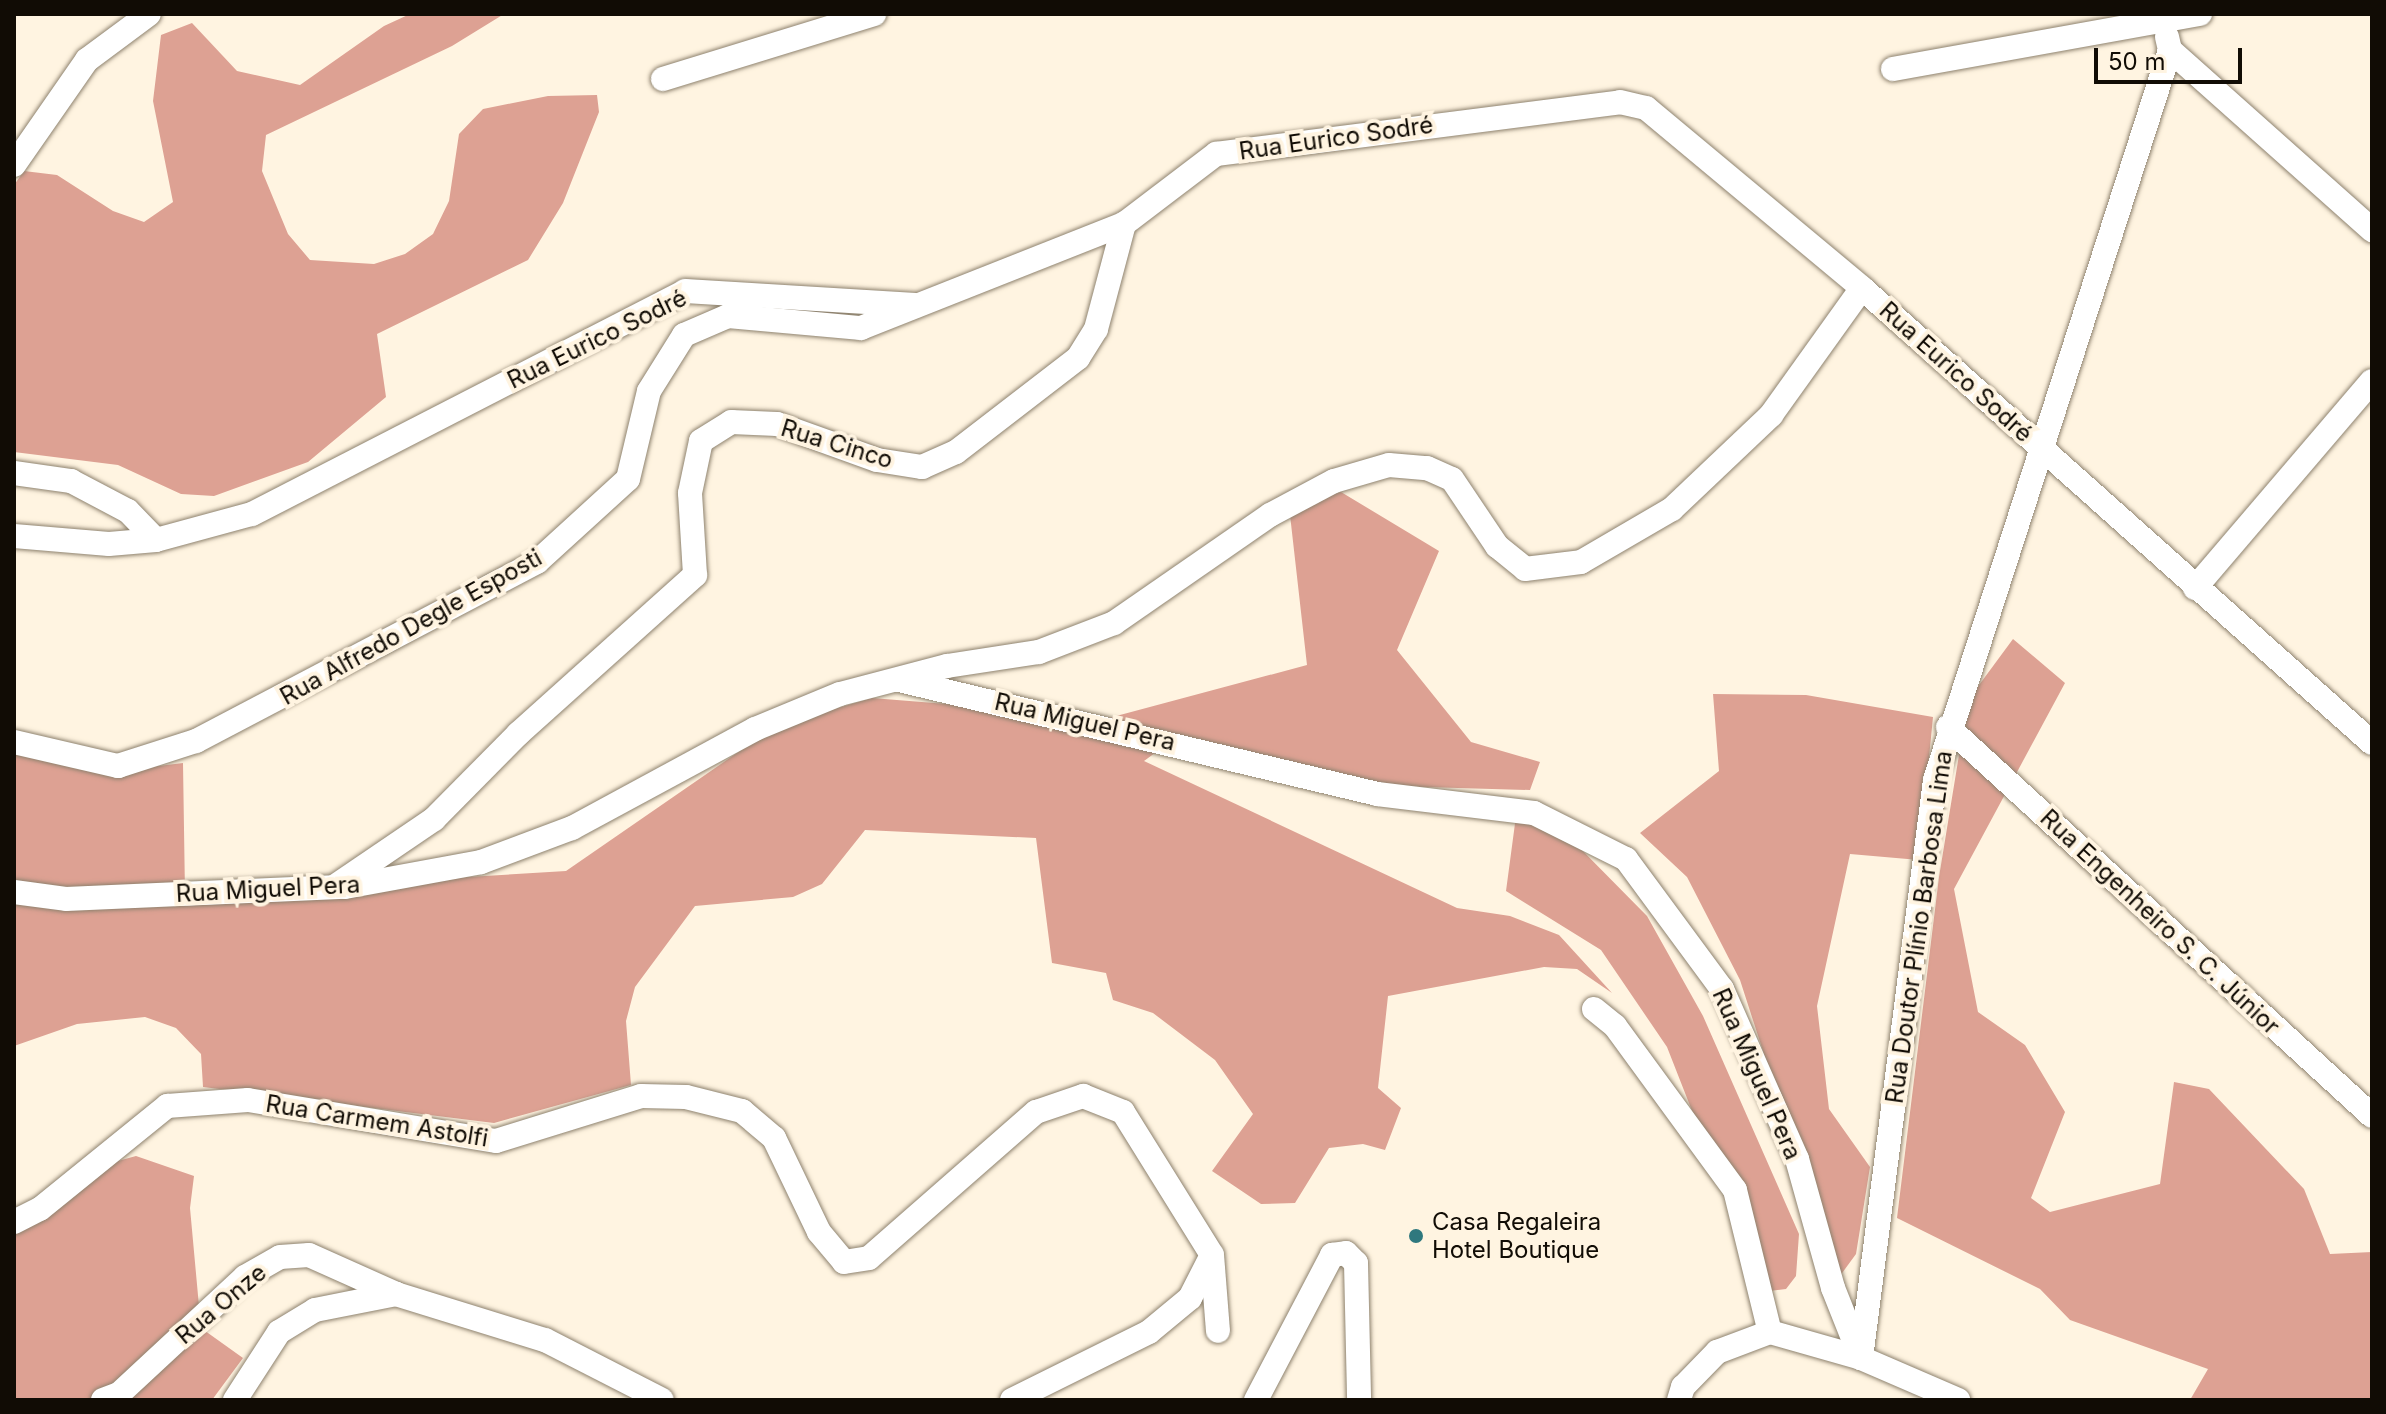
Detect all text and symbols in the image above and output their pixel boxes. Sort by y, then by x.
scale bar [2098,32,2246,82]
text: 50 m [2108,47,2166,76]
street label: Rua Eurico Sodré [1237,110,1435,166]
street label: Rua Eurico Sodré [503,283,691,395]
street label: Rua Eurico Sodré [1874,296,2038,448]
street label: Rua Cinco [778,413,896,475]
street label: Rua Alfredo Degle Esposti [275,543,547,711]
street label: Rua Miguel Pera [992,687,1178,757]
street label: Rua Doutor Plínio Barbosa Lima [1880,749,1958,1105]
street label: Rua Engenheiro S. C. Júnior [2034,803,2286,1041]
street label: Rua Miguel Pera [175,870,361,908]
street label: Rua Miguel Pera [1706,984,1808,1164]
street label: Rua Carmem Astolfi [264,1089,490,1153]
place label: Casa Regaleira Hotel Boutique [1432,1208,1601,1264]
marker: Casa Regaleira Hotel Boutique [1407,1227,1425,1245]
street label: Rua Onze [170,1258,272,1350]

